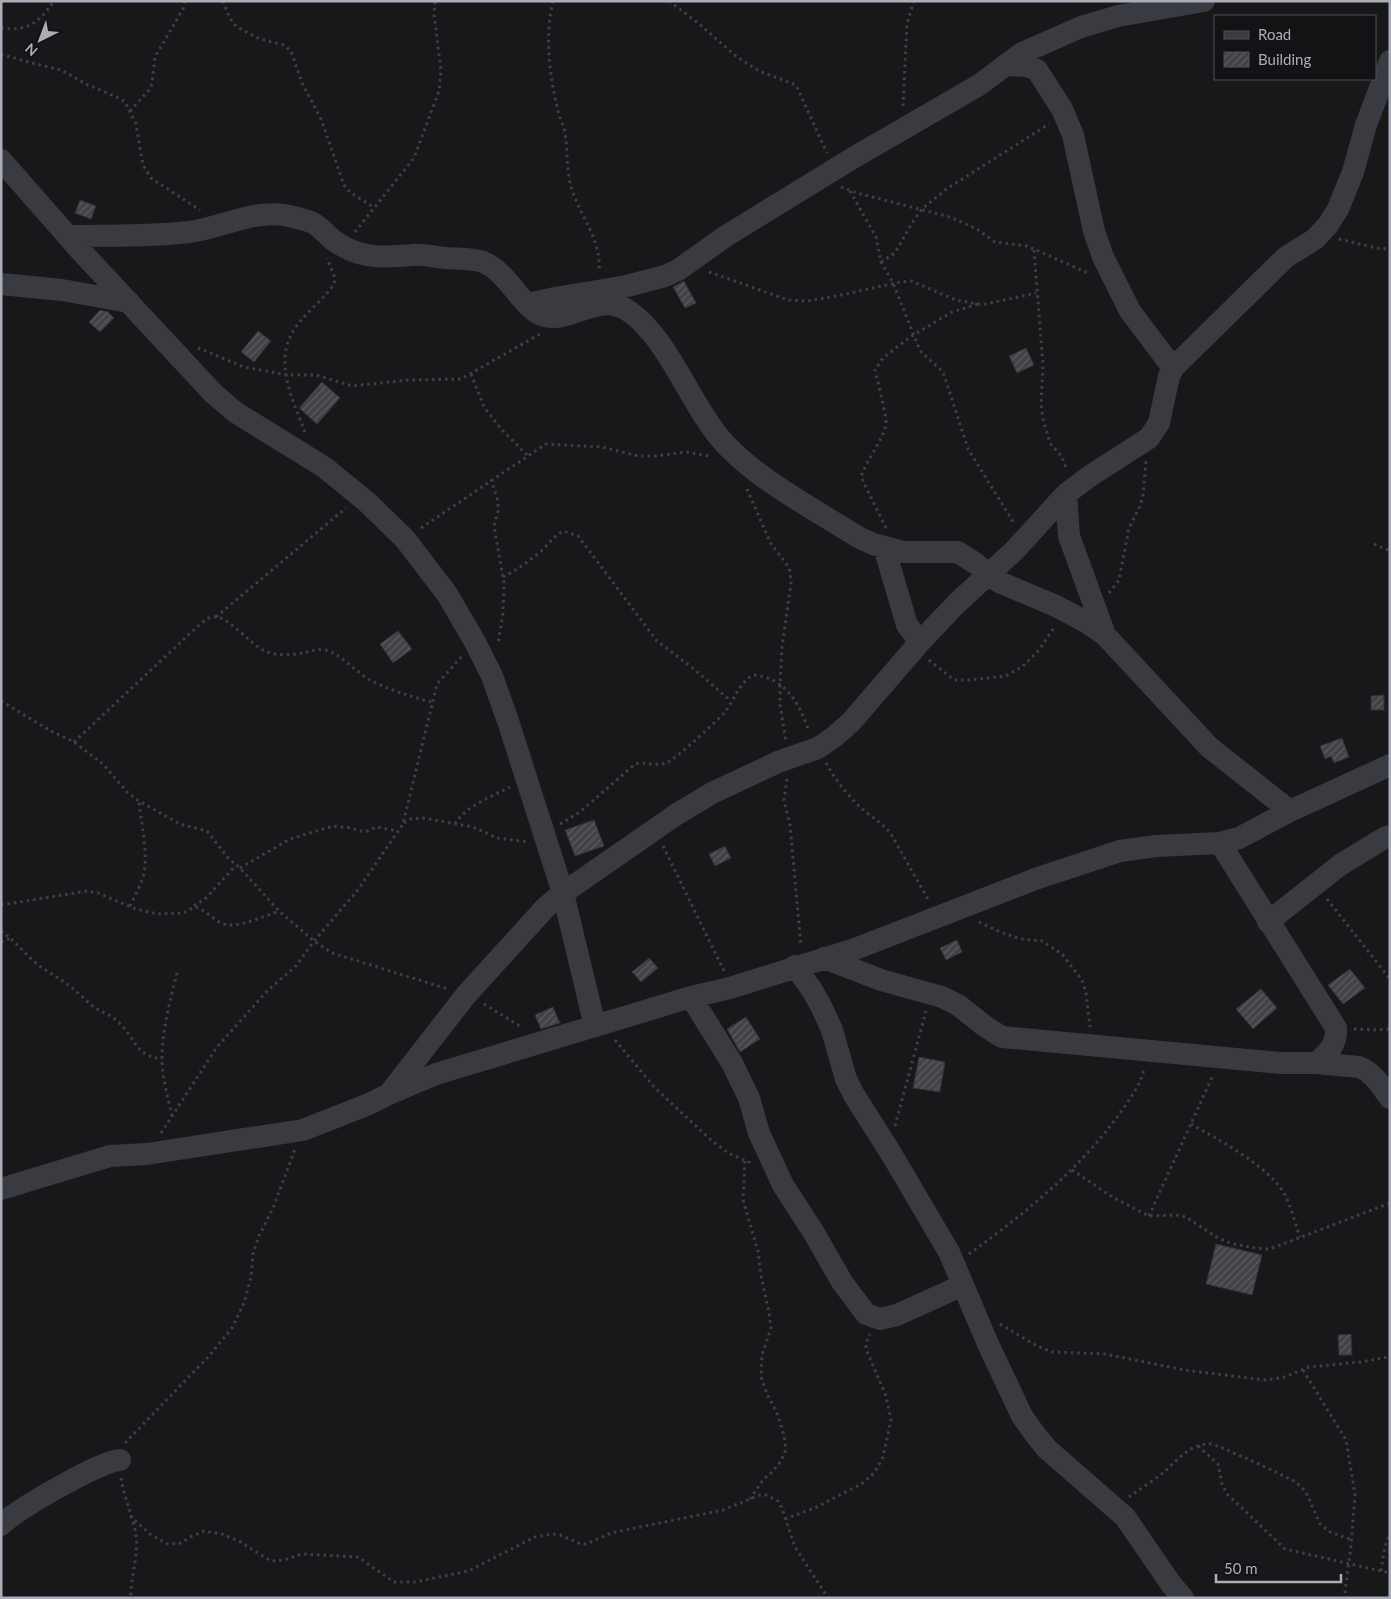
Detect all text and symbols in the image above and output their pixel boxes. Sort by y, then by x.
north arrow [15,15,65,65]
legend [1214,15,1376,80]
text: Road [1258,25,1291,43]
text: N [21,40,41,60]
text: Building [1258,50,1311,68]
scale bar [1216,1552,1341,1584]
text: 50 m [1224,1559,1258,1577]

